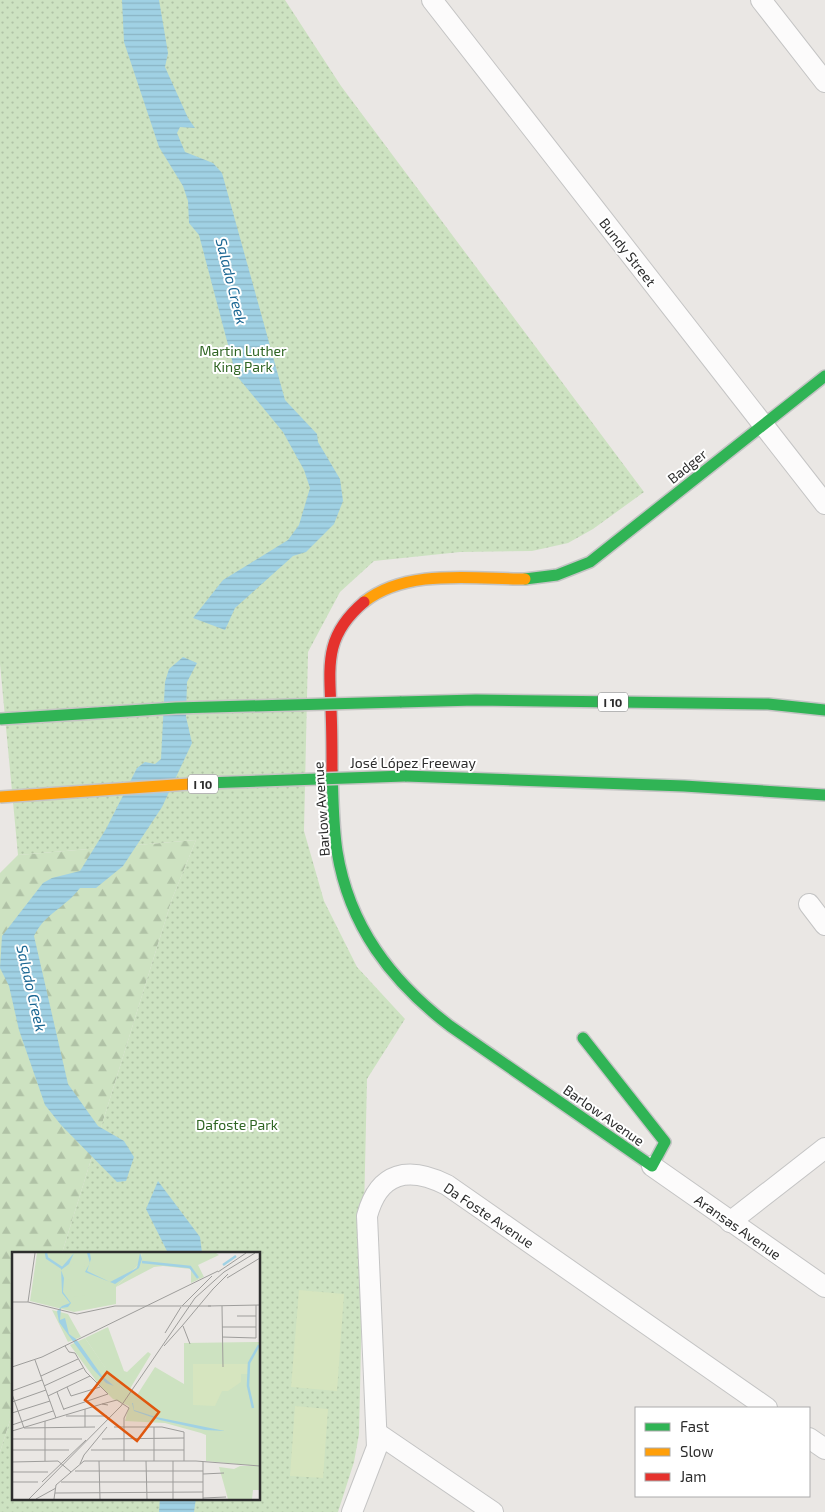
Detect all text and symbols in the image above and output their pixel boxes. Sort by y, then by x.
street label: Bundy Street [596,214,660,290]
water label: Salado Creek [213,236,251,326]
park label: Martin Luther King Park [199,342,287,375]
street label: Badger [664,445,710,487]
road number: I 10 [598,692,628,712]
street label: José López Freeway [350,754,477,771]
street label: Barlow Avenue [309,761,333,857]
road number: I 10 [188,774,218,794]
water label: Salado Creek [13,943,51,1033]
street label: Barlow Avenue [560,1081,648,1149]
park label: Dafoste Park [196,1116,278,1133]
street label: Da Foste Avenue [441,1179,537,1251]
street label: Aransas Avenue [691,1191,785,1263]
inset map [12,1252,260,1500]
legend [635,1407,810,1497]
text: Fast [680,1417,710,1435]
text: Slow [680,1442,714,1460]
text: Jam [680,1467,706,1485]

